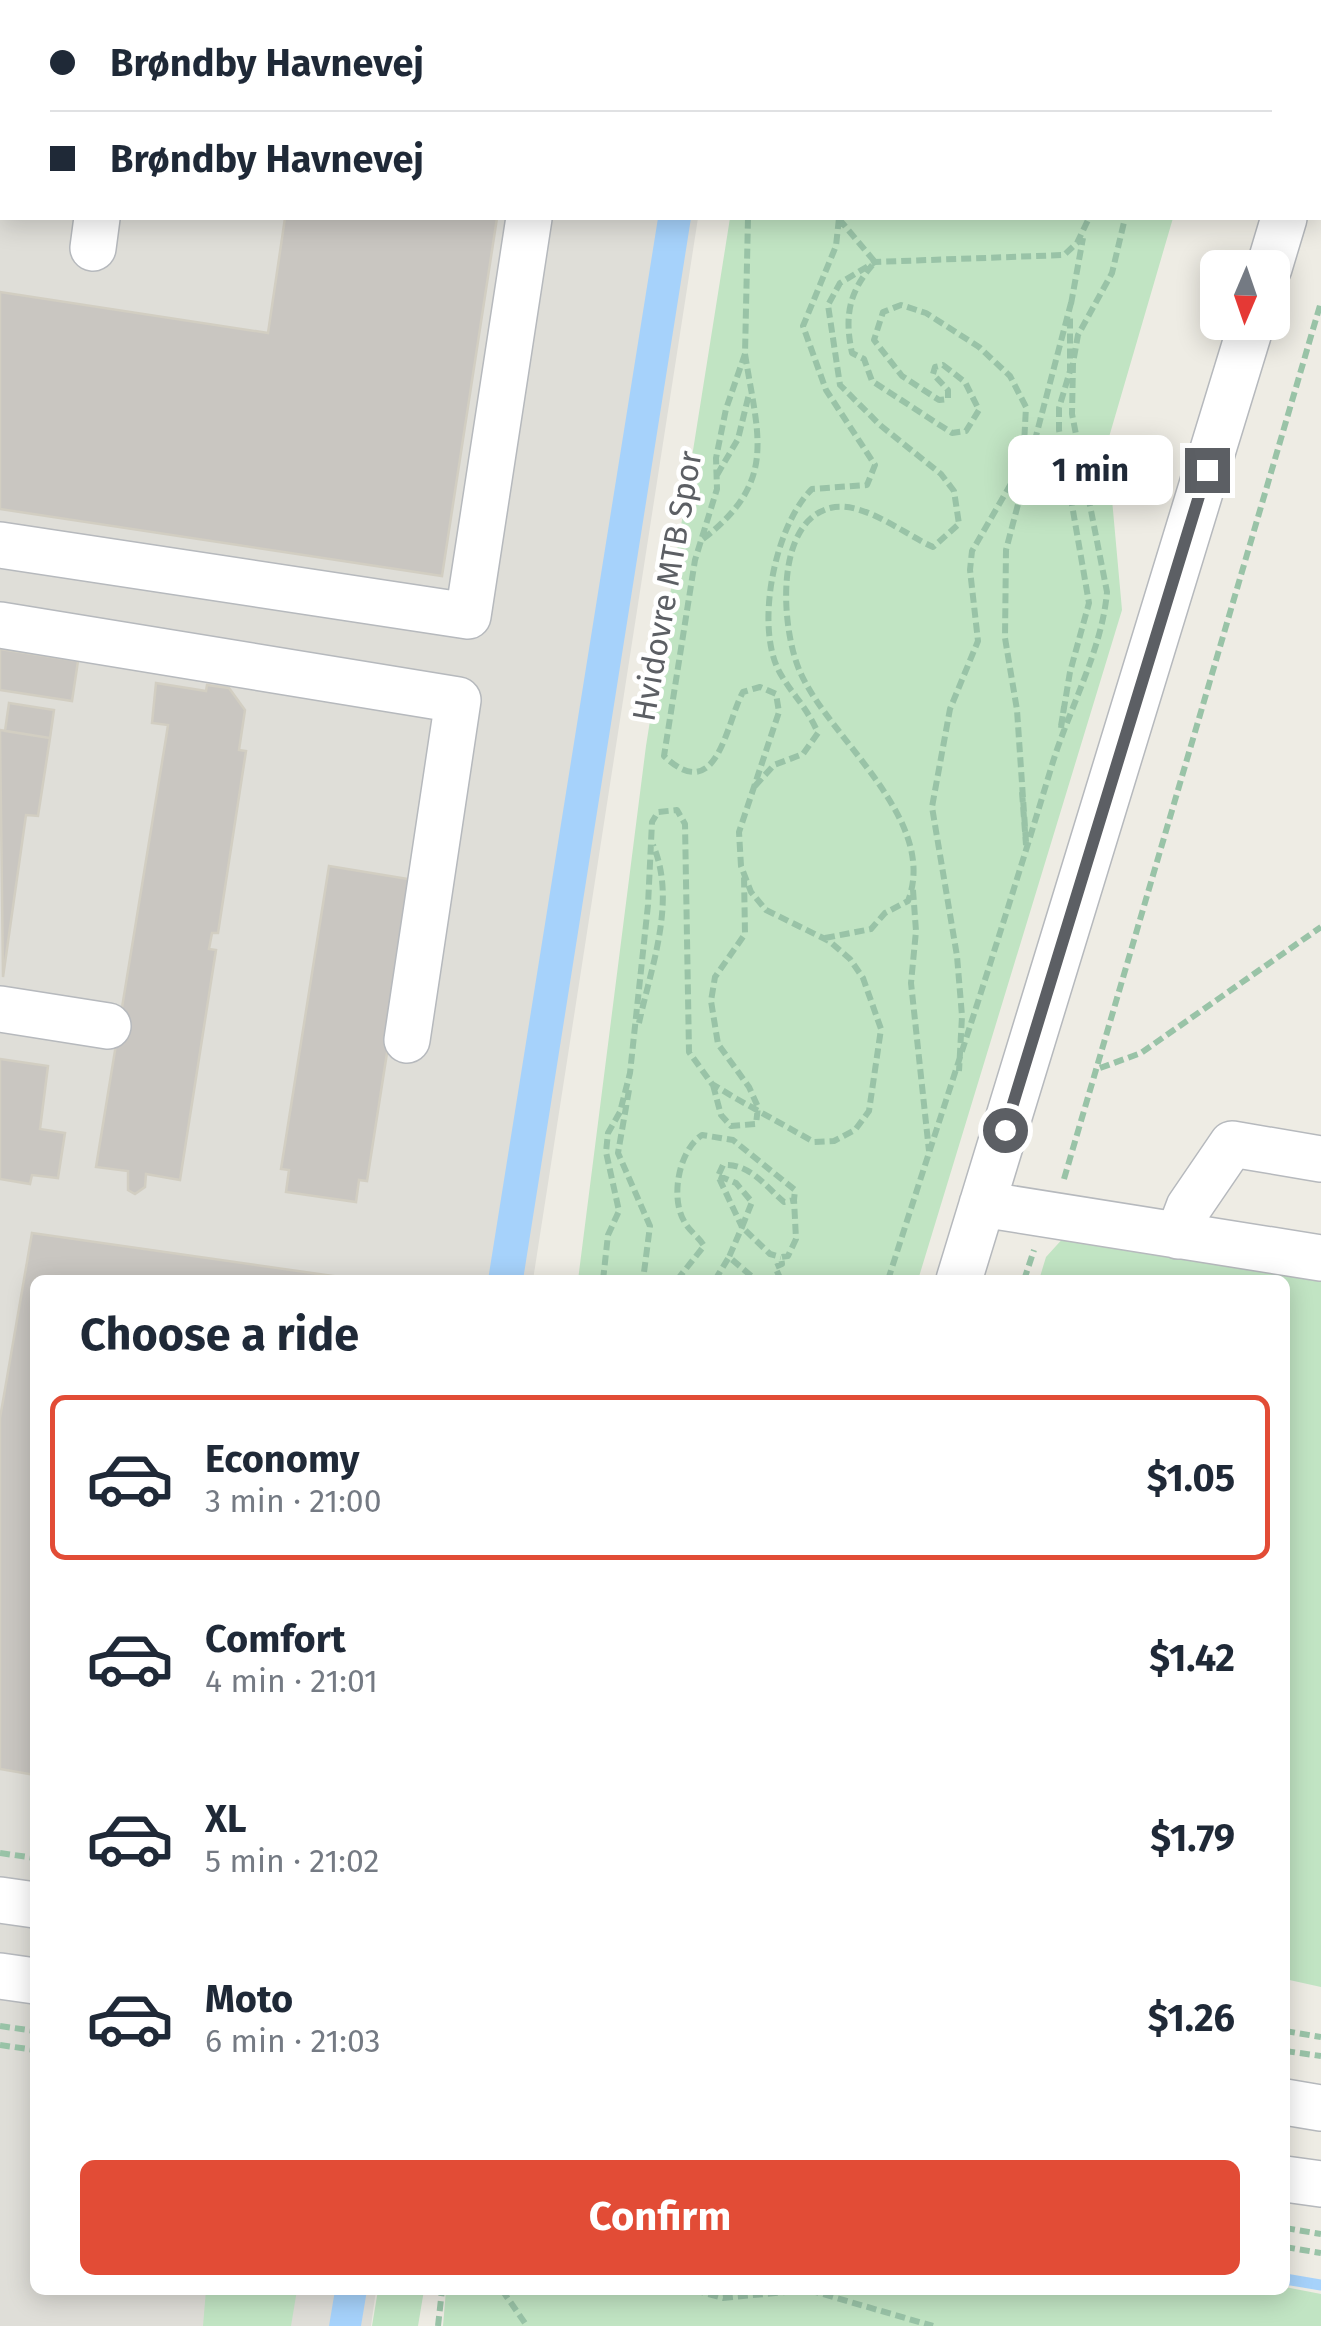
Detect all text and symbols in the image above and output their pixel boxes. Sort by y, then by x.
text: Brøndby Havnevej [110,40,424,86]
text: Brøndby Havnevej [110,136,424,182]
north arrow [1200,250,1290,340]
map controls [1200,250,1290,340]
callout: 1 min [1007,435,1172,505]
street label: Hvidovre MTB Spor [625,447,710,724]
route end [1185,448,1230,493]
text: 1 min [1052,451,1129,489]
route start [983,1108,1028,1153]
text: Choose a ride [80,1308,359,1362]
icon: car [85,1433,175,1523]
text: Economy [205,1436,360,1482]
text: $1.05 [1147,1455,1235,1501]
text: 3 min · 21:00 [205,1482,382,1520]
icon: car [85,1613,175,1703]
text: Comfort [205,1616,346,1662]
text: $1.42 [1149,1635,1235,1681]
text: 4 min · 21:01 [205,1662,378,1700]
icon: car [85,1793,175,1883]
text: XL [205,1796,247,1842]
text: $1.79 [1150,1815,1235,1861]
text: 5 min · 21:02 [205,1842,379,1880]
icon: car [85,1973,175,2063]
text: Moto [205,1976,293,2022]
text: $1.26 [1148,1995,1235,2041]
text: 6 min · 21:03 [205,2022,380,2060]
button: Confirm [80,2160,1240,2275]

